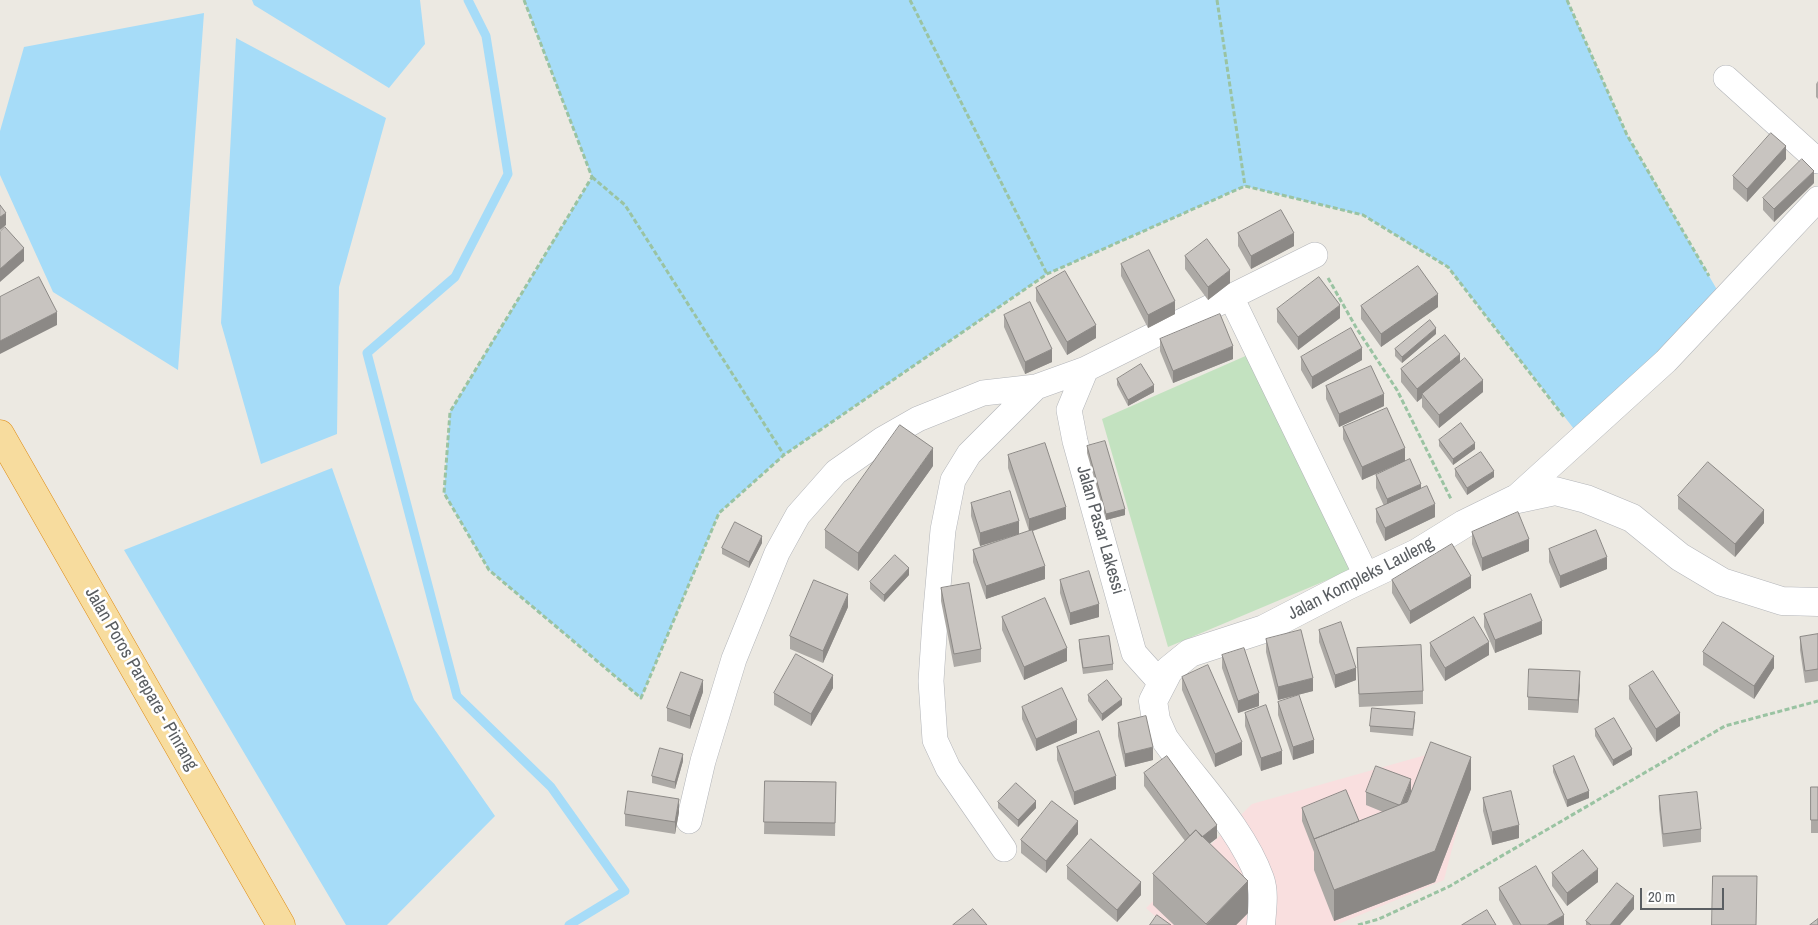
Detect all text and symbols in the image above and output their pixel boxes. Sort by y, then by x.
street label: Jalan Pasar Lakessi [1071,463,1129,597]
street label: Jalan Kompleks Lauleng [1284,533,1438,625]
street label: Jalan Poros Parepare - Pinrang [80,584,202,774]
scale bar [1643,878,1727,910]
text: 20 m [1648,886,1675,907]

